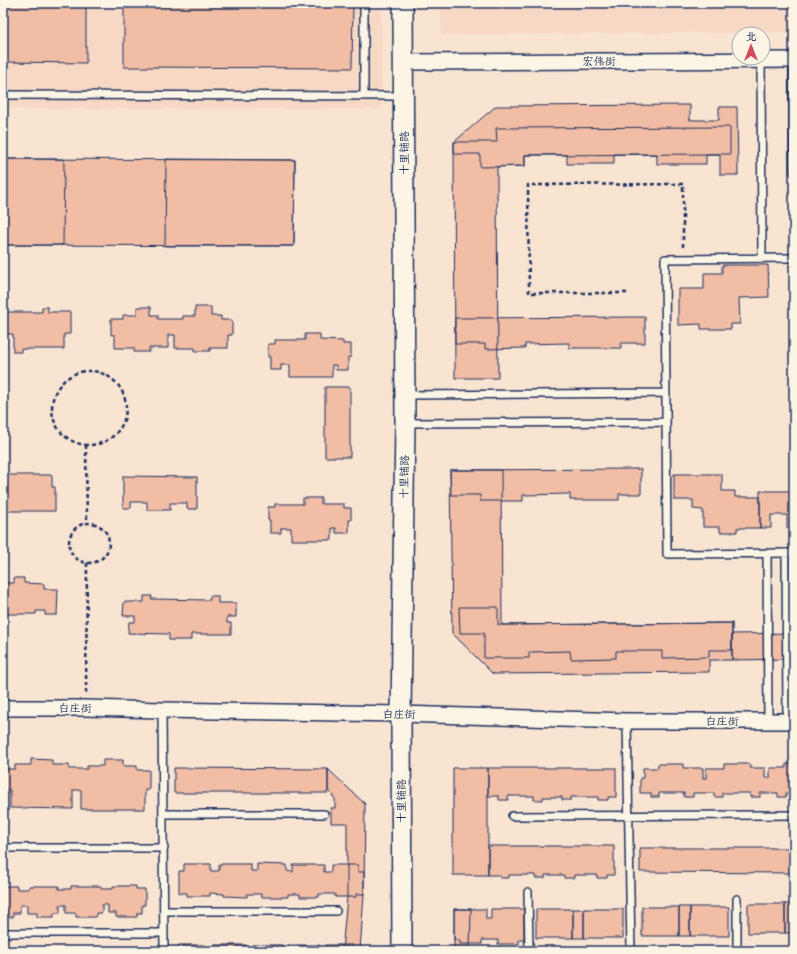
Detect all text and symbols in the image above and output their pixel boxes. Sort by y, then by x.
north arrow [731,26,771,66]
text: 北 [746,29,757,44]
street label: 宏伟街 [583,54,616,69]
street label: 十里铺路 [397,131,412,175]
street label: 十里铺路 [397,455,412,499]
street label: 白庄街 [59,701,92,716]
street label: 白庄街 [382,707,417,722]
street label: 白庄街 [706,714,739,729]
street label: 十里铺路 [394,779,409,823]

